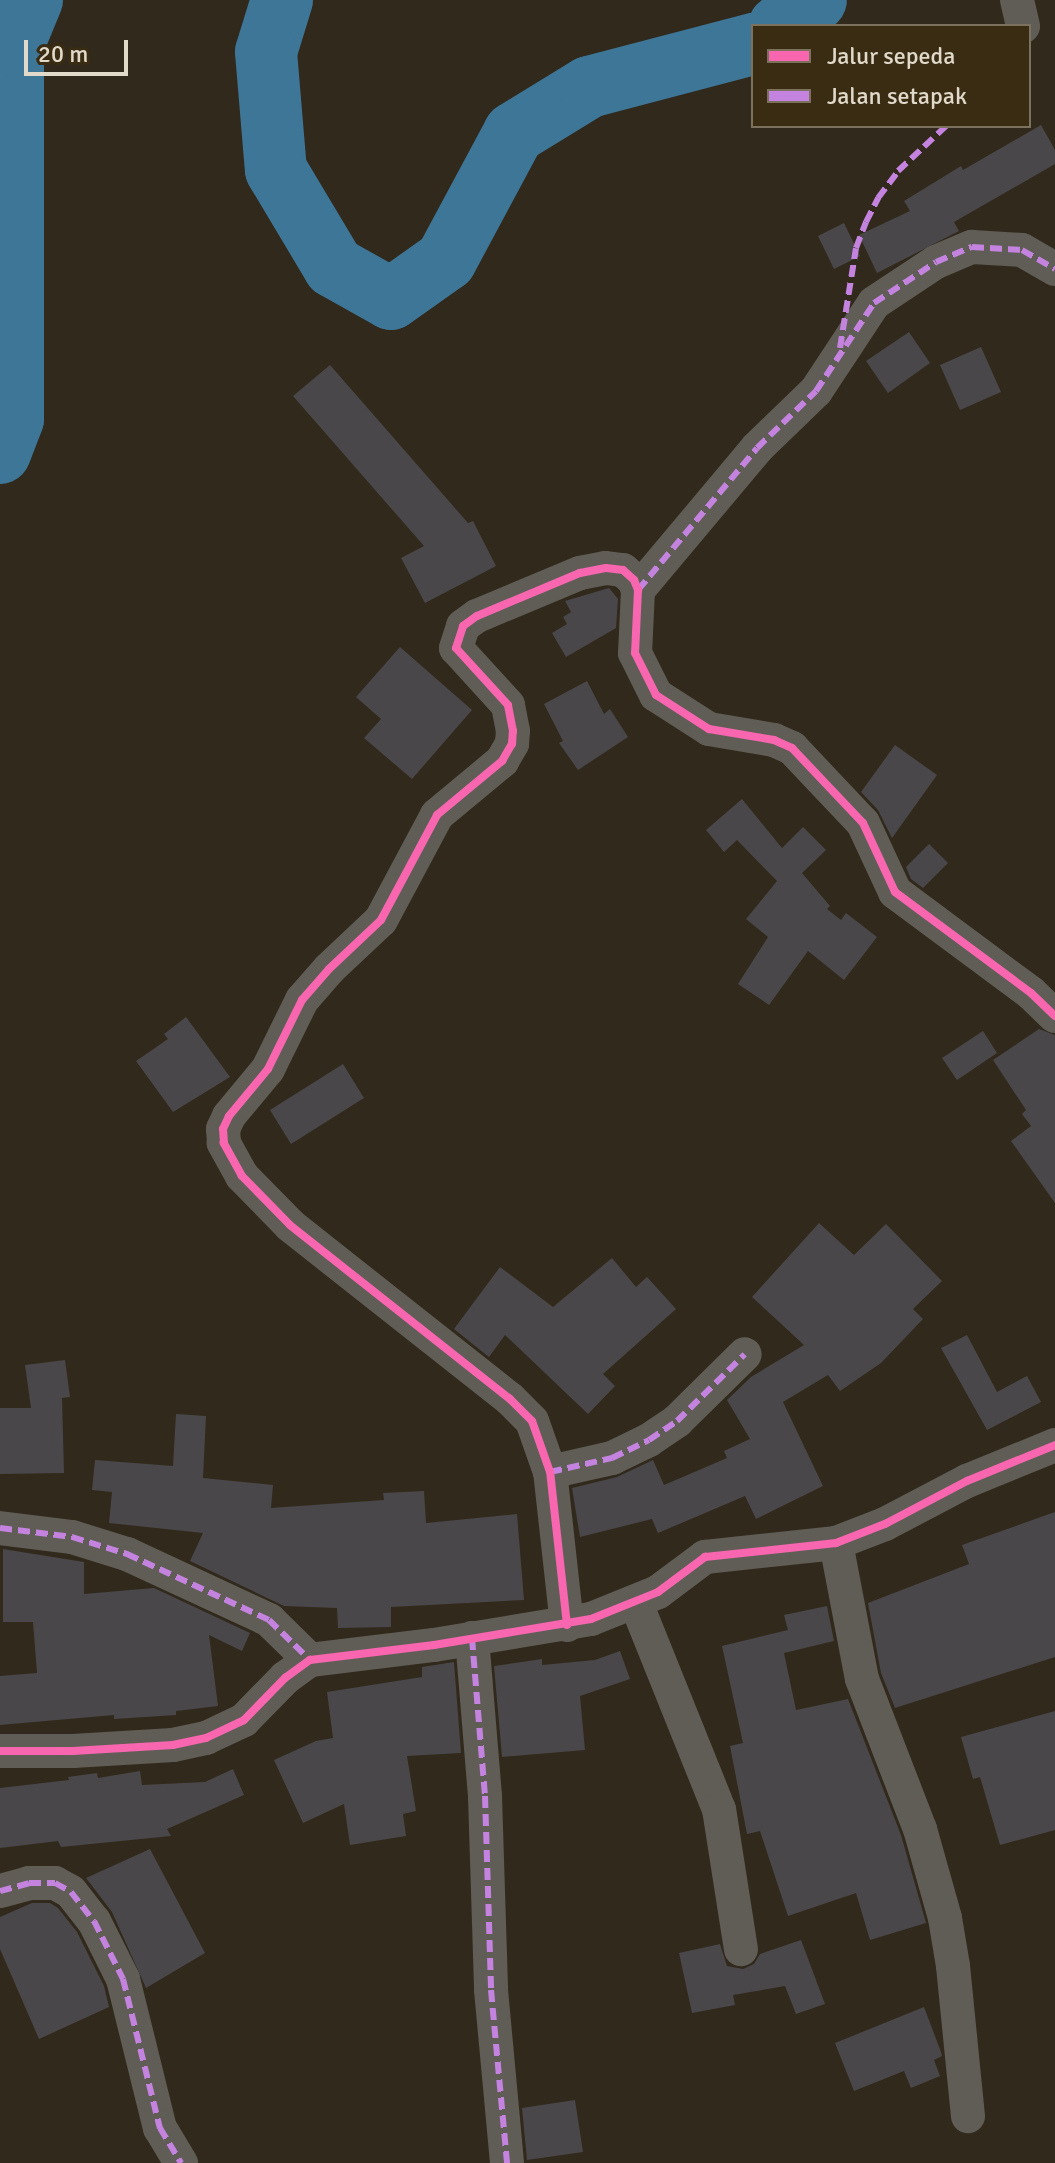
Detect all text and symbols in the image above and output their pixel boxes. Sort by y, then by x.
scale bar [28,24,132,74]
legend [751,24,1031,128]
text: 20 m [38,39,88,69]
text: Jalur sepeda [827,41,955,71]
text: Jalan setapak [827,81,967,111]

